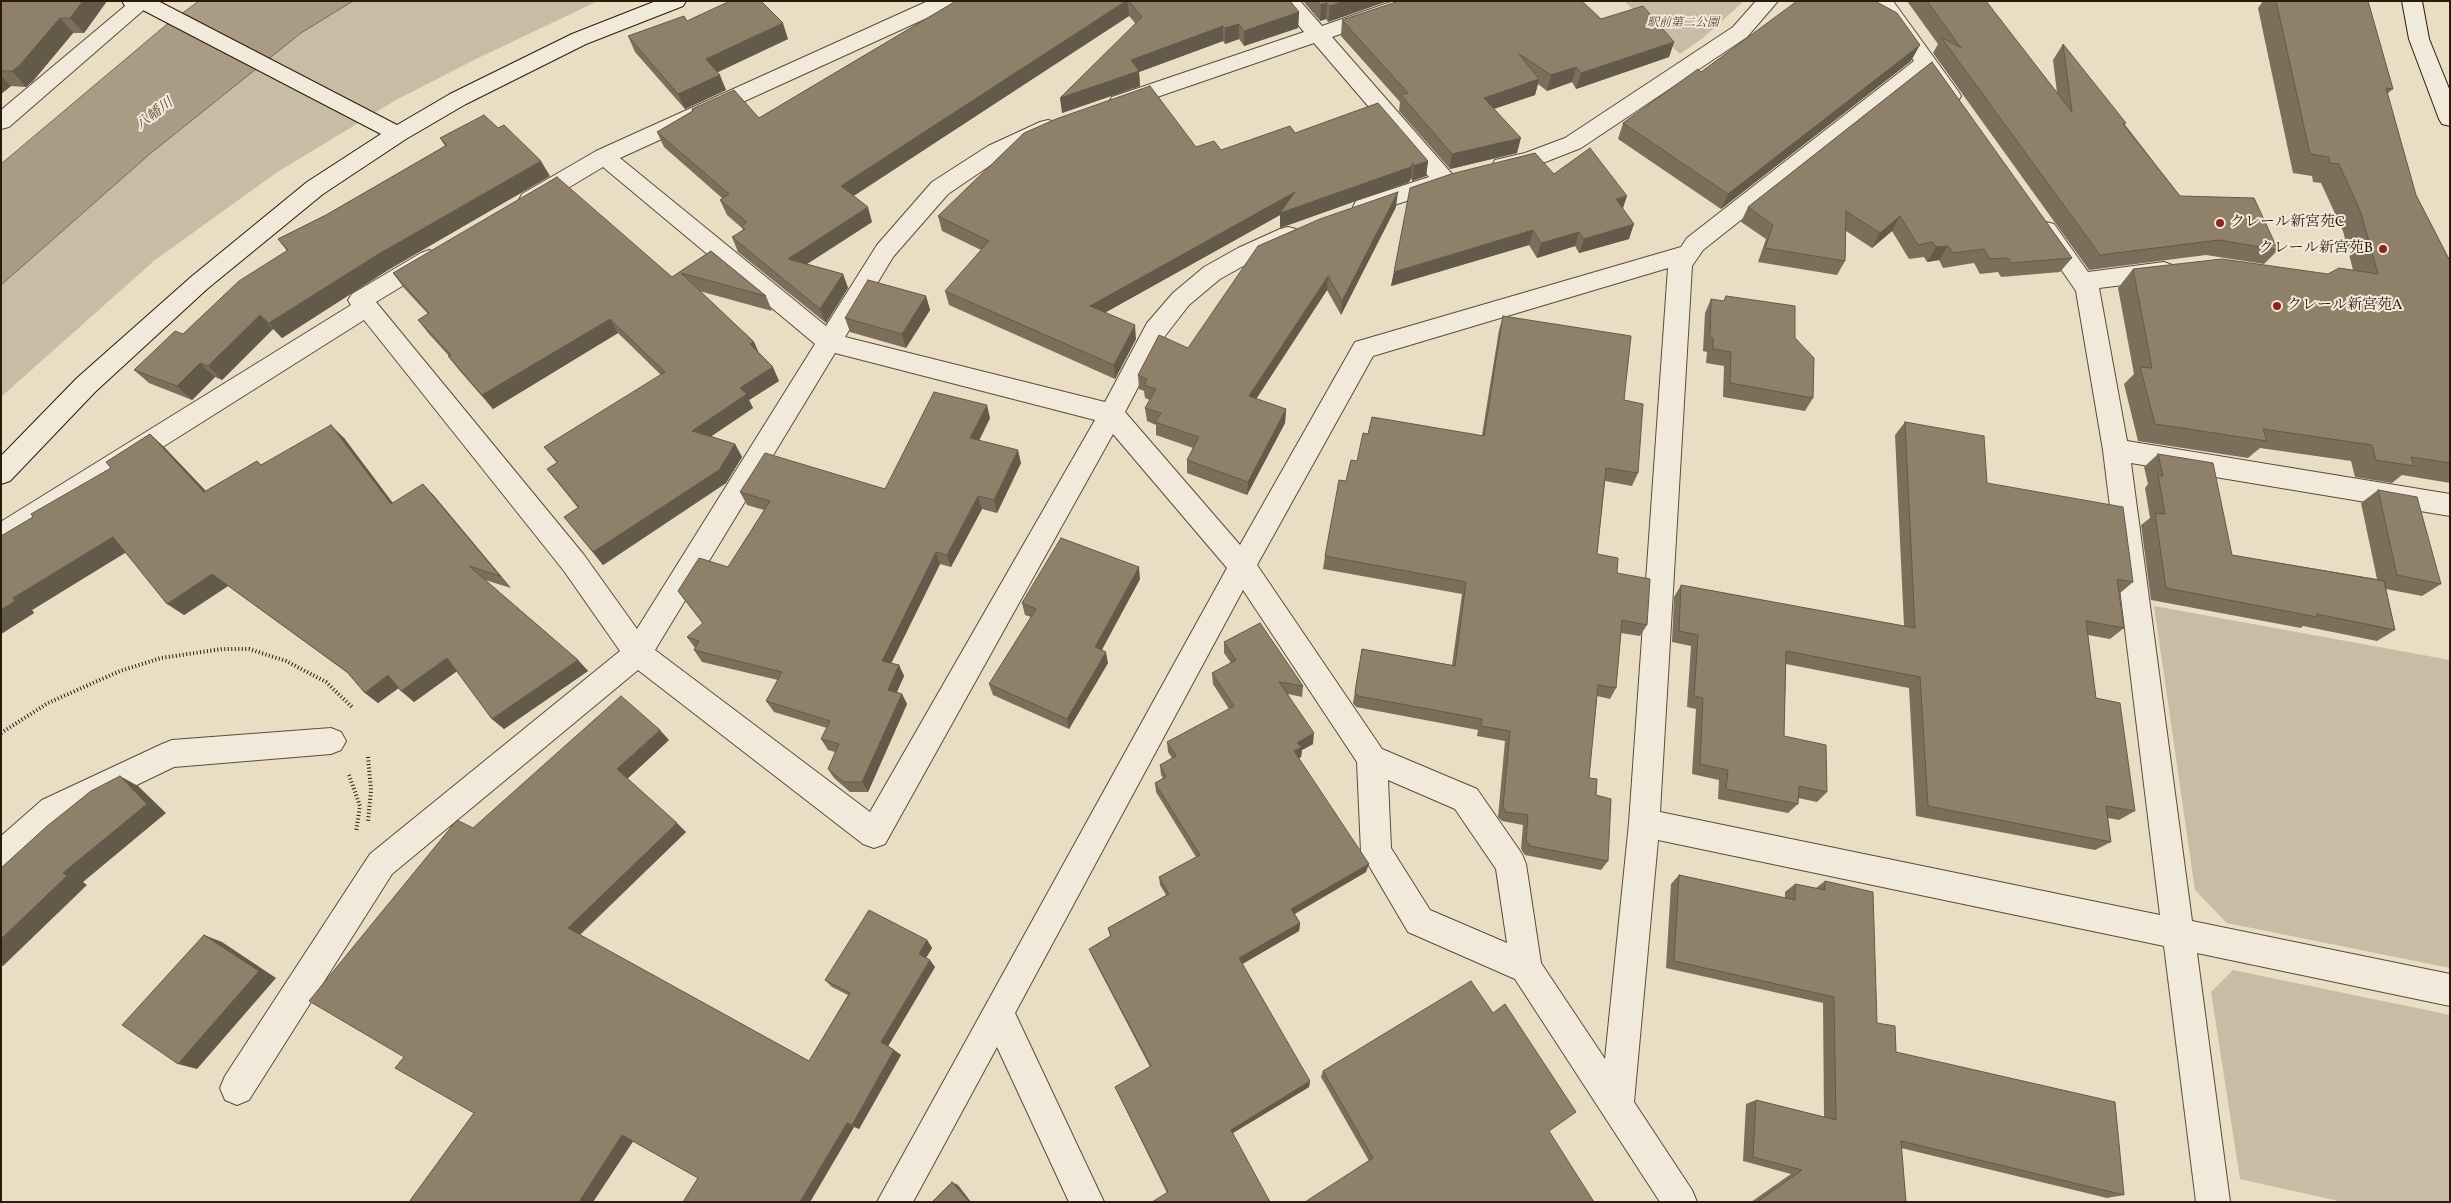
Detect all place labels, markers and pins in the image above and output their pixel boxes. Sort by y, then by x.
place label: クレール新宮苑C [2230,214,2345,232]
marker: クレール新宮苑C [2214,217,2226,229]
place label: クレール新宮苑B [2259,240,2373,258]
marker: クレール新宮苑B [2377,243,2389,255]
place label: クレール新宮苑A [2287,297,2403,315]
marker: クレール新宮苑A [2271,300,2283,312]

